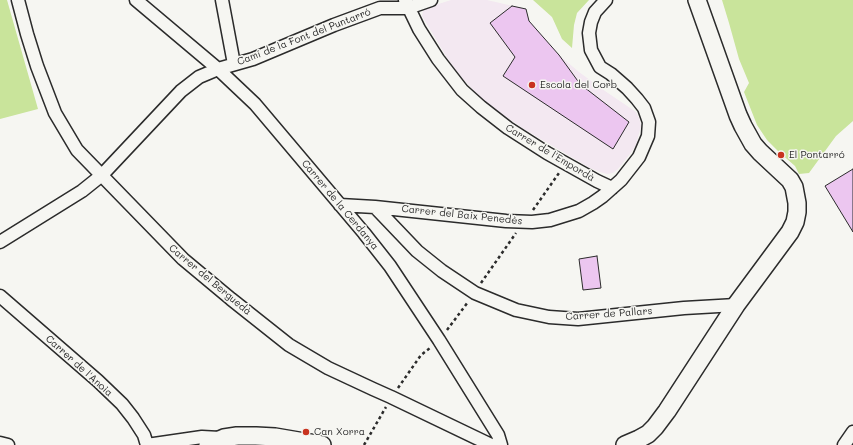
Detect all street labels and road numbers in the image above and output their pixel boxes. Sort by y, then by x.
street label: Camí de la Font del Puntarró [236,6,372,68]
street label: Carrer de l'Empordà [503,122,597,184]
street label: Carrer de la Cerdanya [299,158,381,252]
street label: Carrer del Baix Penedès [401,203,523,227]
street label: Carrer del Berguedà [166,242,254,318]
street label: Carrer de Pallars [565,305,653,323]
street label: Carrer de l'Anoia [43,333,115,399]

